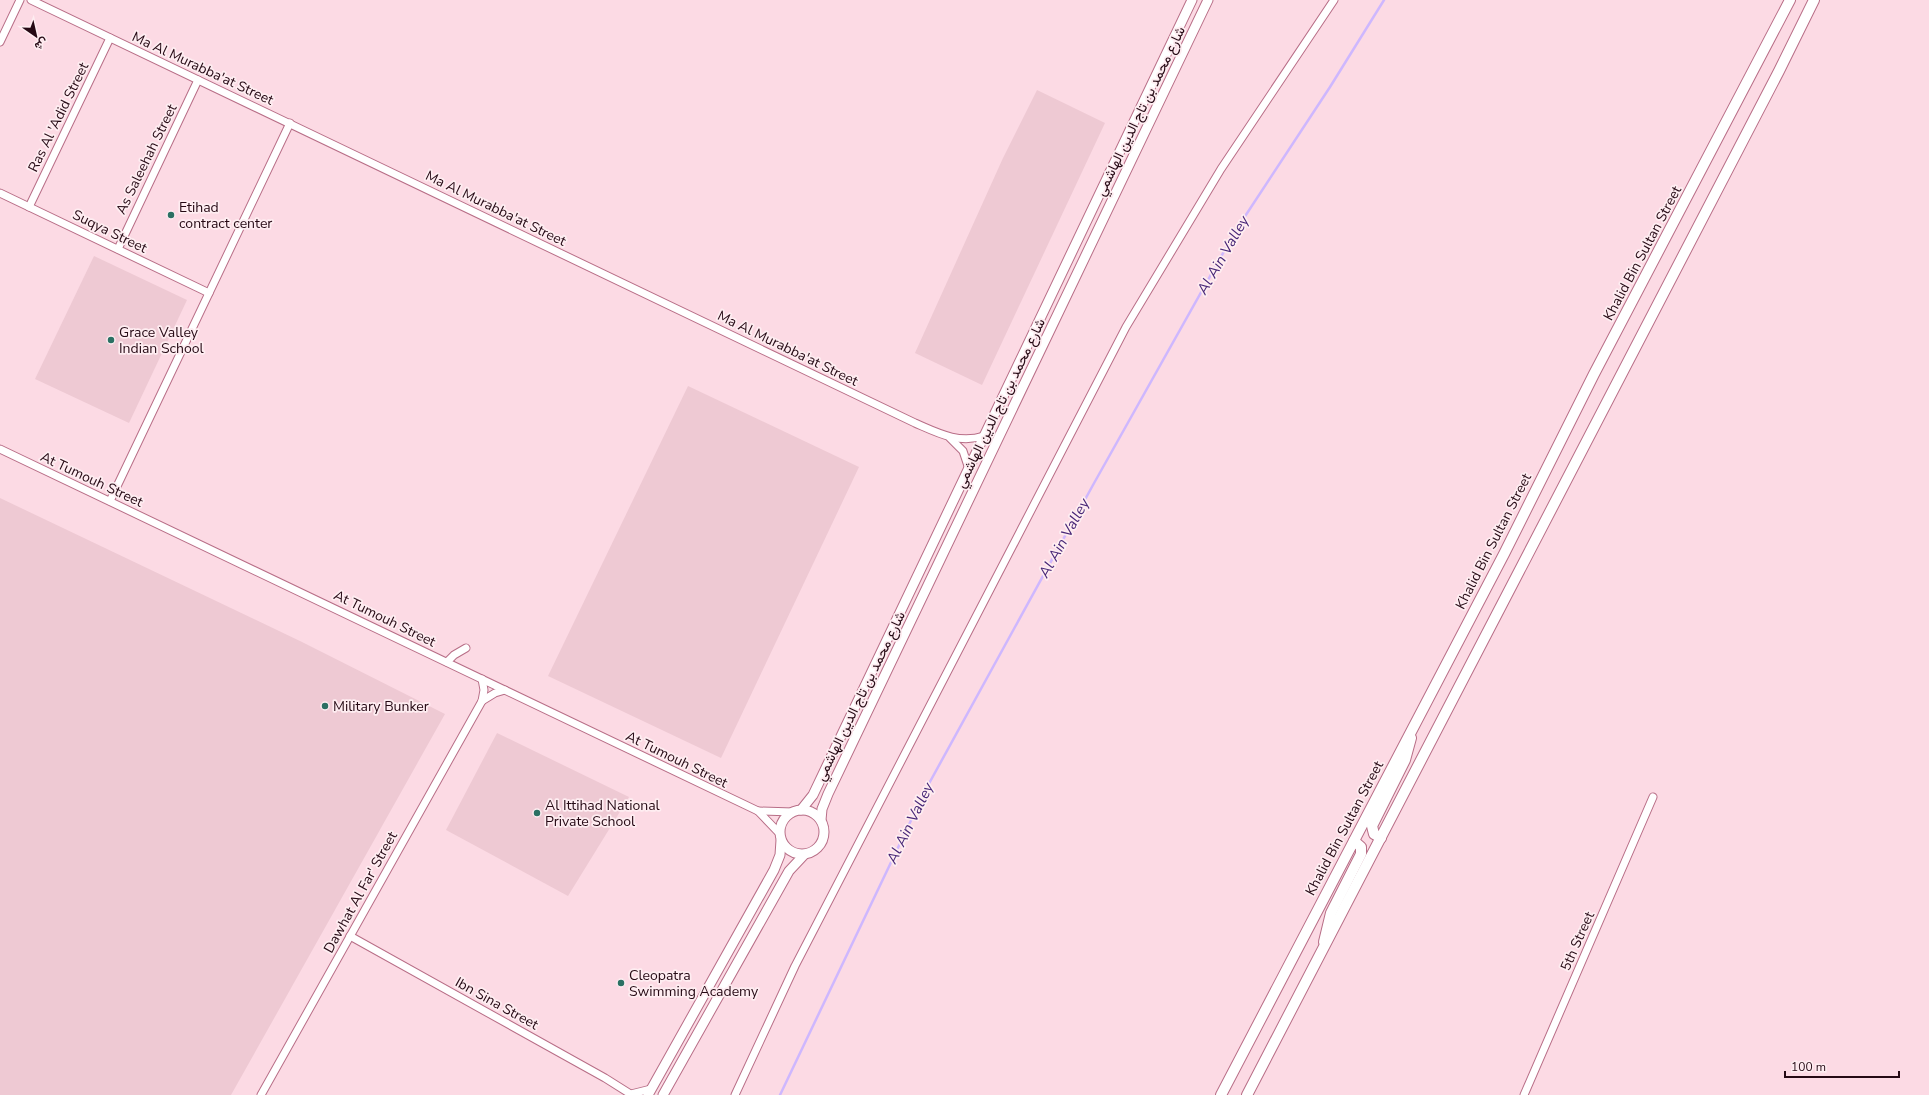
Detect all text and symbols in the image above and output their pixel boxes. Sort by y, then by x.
north arrow [16,16,56,56]
street label: شارع محمد بن تاج الدين الهاشمي [1091,23,1192,200]
street label: Ma Al Murabba'at Street [129,27,277,110]
text: ش [32,34,51,54]
street label: Ras Al 'Adid Street [24,59,93,175]
street label: As Saleehah Street [111,101,181,218]
street label: Ma Al Murabba'at Street [422,166,569,251]
street label: Khalid Bin Sultan Street [1599,182,1686,324]
place label: Etihad contract center [179,198,272,233]
street label: Suqya Street [69,205,150,258]
marker: Etihad contract center [166,210,176,220]
water label: Al Ain Valley [1192,211,1254,299]
street label: Ma Al Murabba'at Street [714,306,861,391]
street label: شارع محمد بن تاج الدين الهاشمي [951,315,1052,492]
place label: Grace Valley Indian School [119,323,205,358]
marker: Grace Valley Indian School [106,335,116,345]
street label: At Tumouh Street [37,447,146,512]
street label: Khalid Bin Sultan Street [1451,470,1536,612]
water label: Al Ain Valley [1033,494,1095,582]
street label: At Tumouh Street [331,586,439,651]
street label: شارع محمد بن تاج الدين الهاشمي [811,608,912,785]
place label: Military Bunker [333,697,429,716]
marker: Military Bunker [320,701,330,711]
street label: At Tumouh Street [623,727,731,792]
street label: Khalid Bin Sultan Street [1301,757,1388,899]
water label: Al Ain Valley [881,778,939,868]
place label: Al Ittihad National Private School [545,796,661,831]
marker: Al Ittihad National Private School [532,808,542,818]
street label: Dawhat Al Far' Street [319,828,402,956]
street label: 5th Street [1556,908,1599,974]
place label: Cleopatra Swimming Academy [629,966,759,1001]
street label: Ibn Sina Street [452,973,542,1034]
marker: Cleopatra Swimming Academy [616,978,626,988]
scale bar [1785,1053,1899,1079]
text: 100 m [1791,1059,1826,1075]

